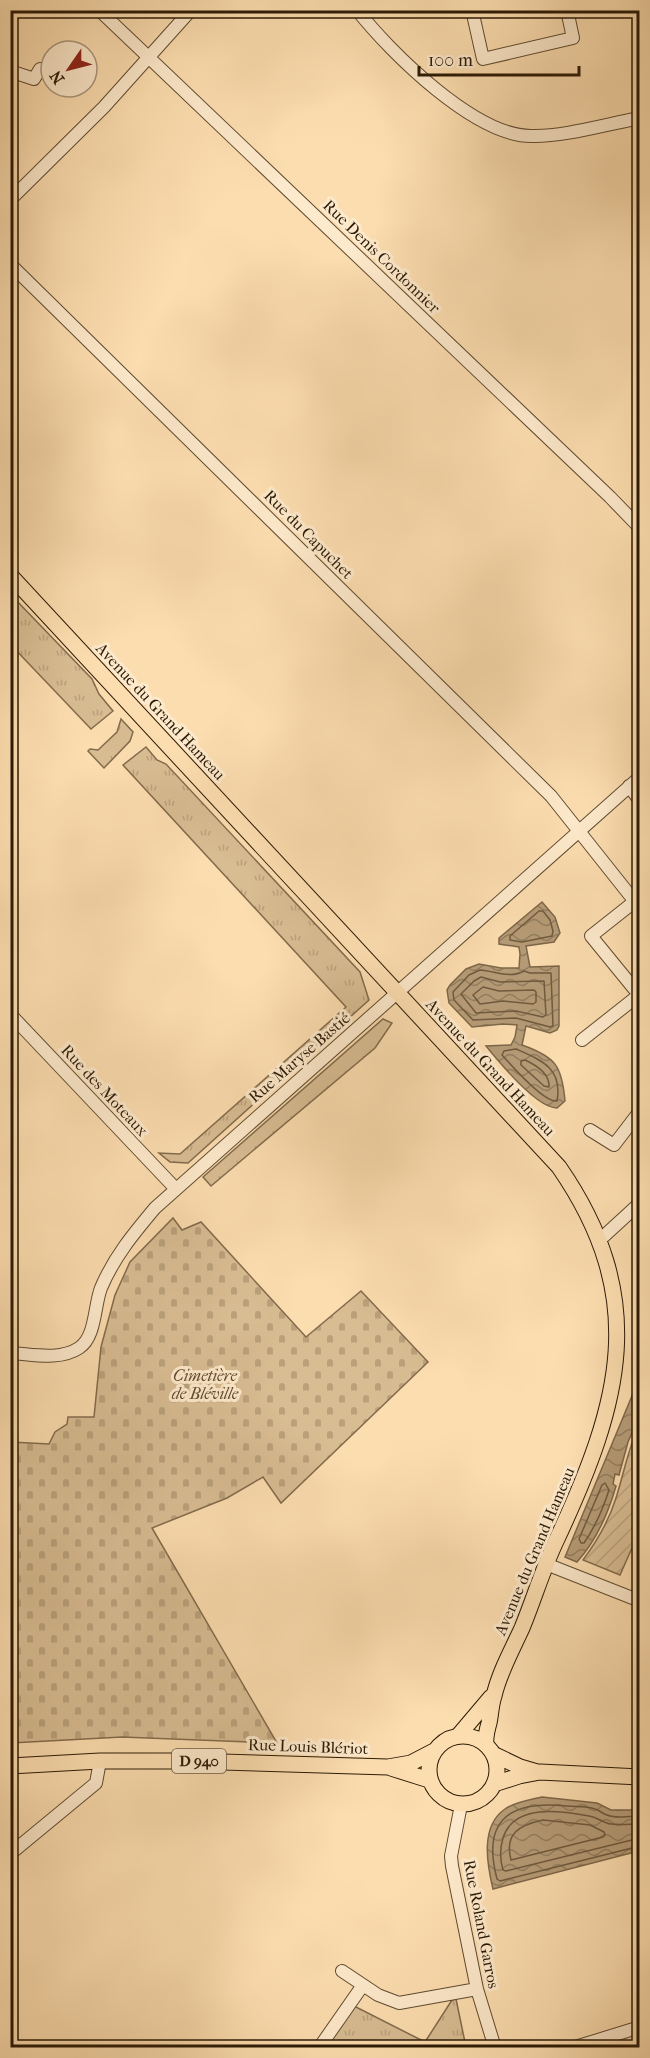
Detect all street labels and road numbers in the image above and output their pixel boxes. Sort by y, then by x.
street label: Rue Denis Cordonnier [319,196,444,317]
street label: Rue du Capuchet [260,486,357,583]
street label: Avenue du Grand Hameau [91,638,229,784]
street label: Avenue du Grand Hameau [421,994,559,1140]
street label: Rue Maryse Bastié [245,1008,354,1107]
street label: Rue des Moteaux [57,1041,152,1141]
street label: Avenue du Grand Hameau [490,1464,579,1639]
street label: Rue Louis Blériot [248,1735,369,1758]
road number: D 940 [172,1749,226,1773]
street label: Rue Roland Garros [460,1858,503,1990]

